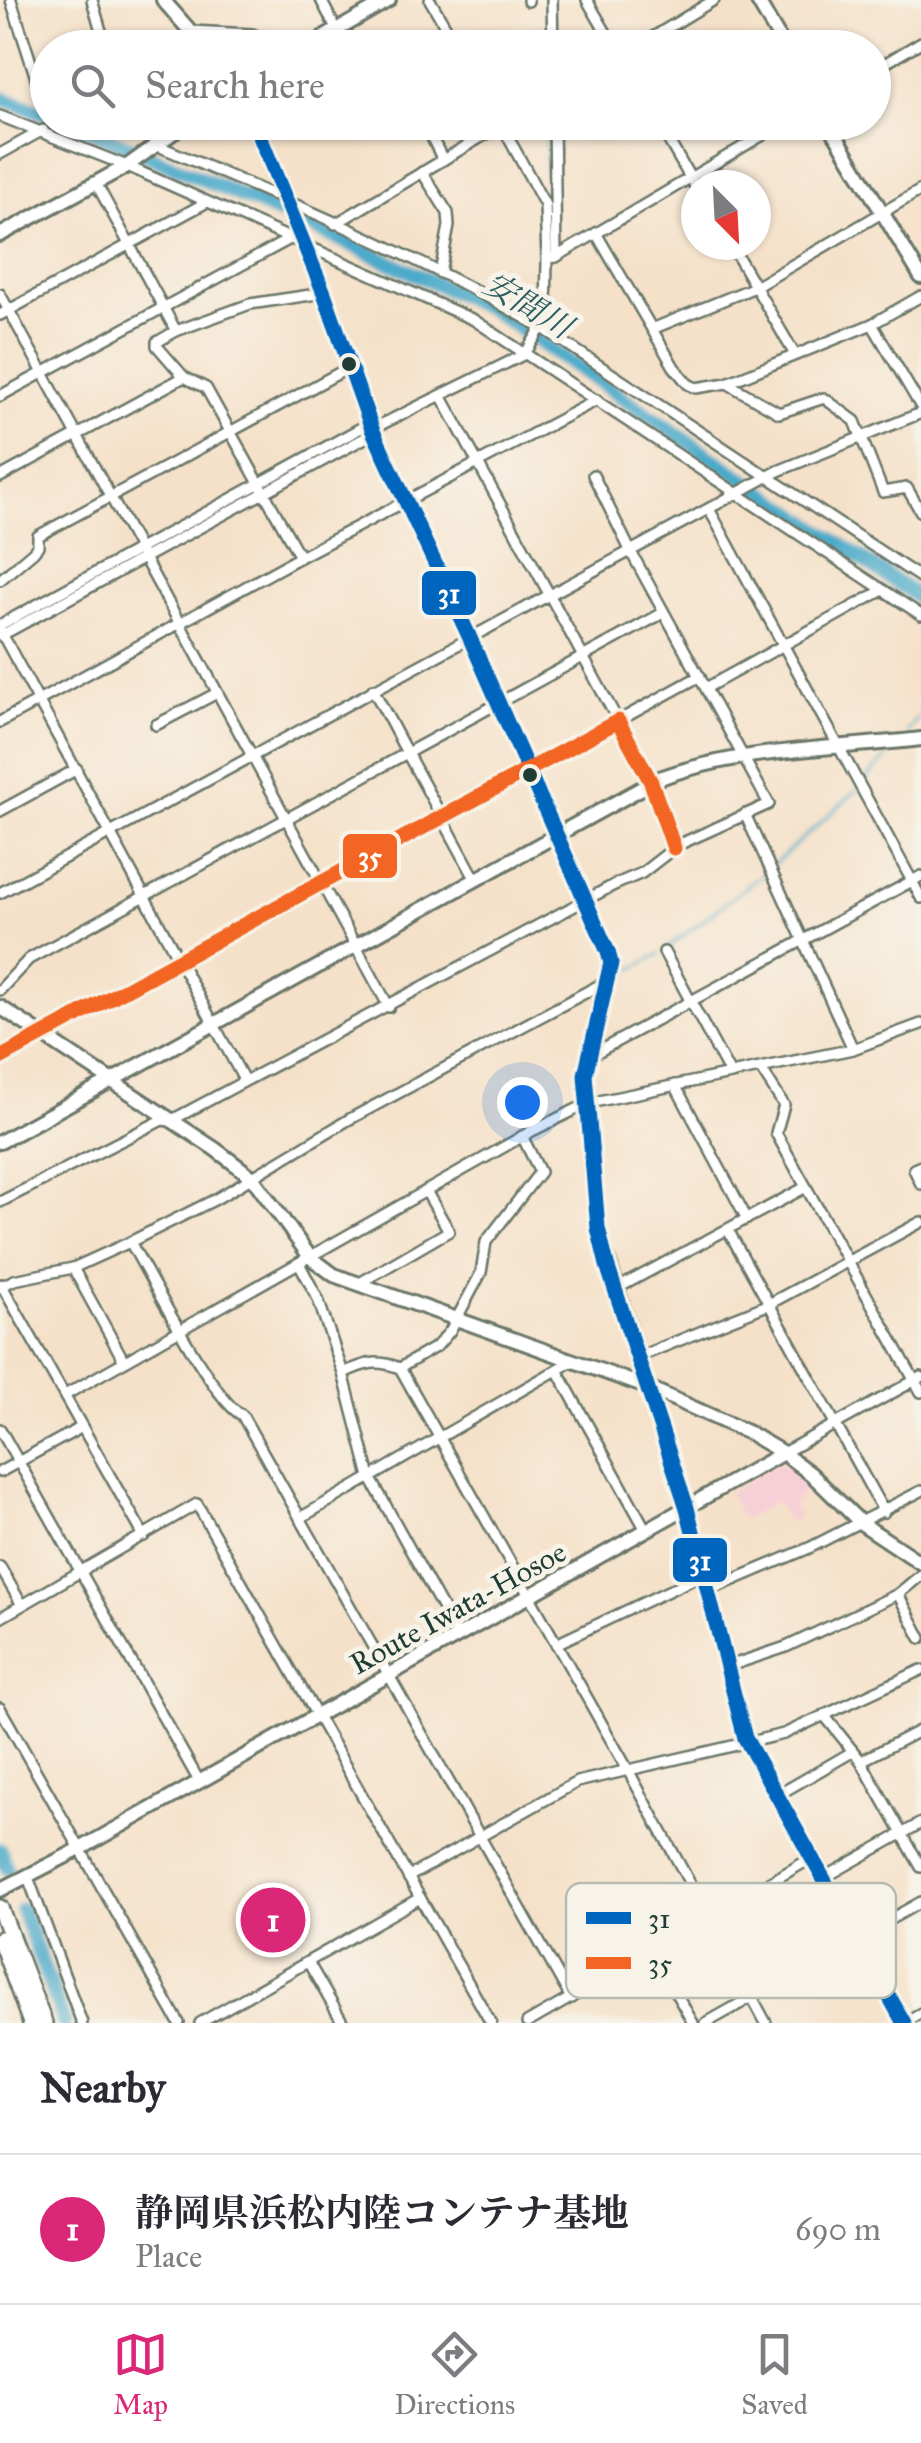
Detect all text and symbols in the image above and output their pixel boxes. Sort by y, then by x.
search box [30,30,891,140]
icon: search [65,58,120,113]
text: Search here [145,62,325,108]
north arrow [681,170,771,260]
water label: 安間川 [477,264,581,348]
unlabelled marker [339,354,359,374]
line badge: 31 [420,569,478,617]
text: 31 [438,576,460,611]
unlabelled marker [520,765,540,785]
line badge: 35 [341,832,399,880]
text: 35 [358,839,382,874]
your location [497,1077,548,1128]
street label: Route Iwata-Hosoe [344,1534,572,1682]
line badge: 31 [671,1536,729,1584]
text: 31 [689,1543,711,1578]
pin: 1 [240,1882,306,1958]
legend [566,1883,896,1998]
text: 31 [648,1901,670,1936]
text: 35 [648,1946,672,1981]
text: Nearby [40,2062,165,2114]
text: 静岡県浜松内陸コンテナ基地 [135,2190,629,2236]
text: 1 [66,2210,79,2249]
text: 690 m [795,2210,881,2249]
text: Place [135,2237,202,2276]
tab: Map [113,2327,168,2422]
tab: Directions [394,2327,515,2422]
tab: Saved [741,2327,808,2422]

